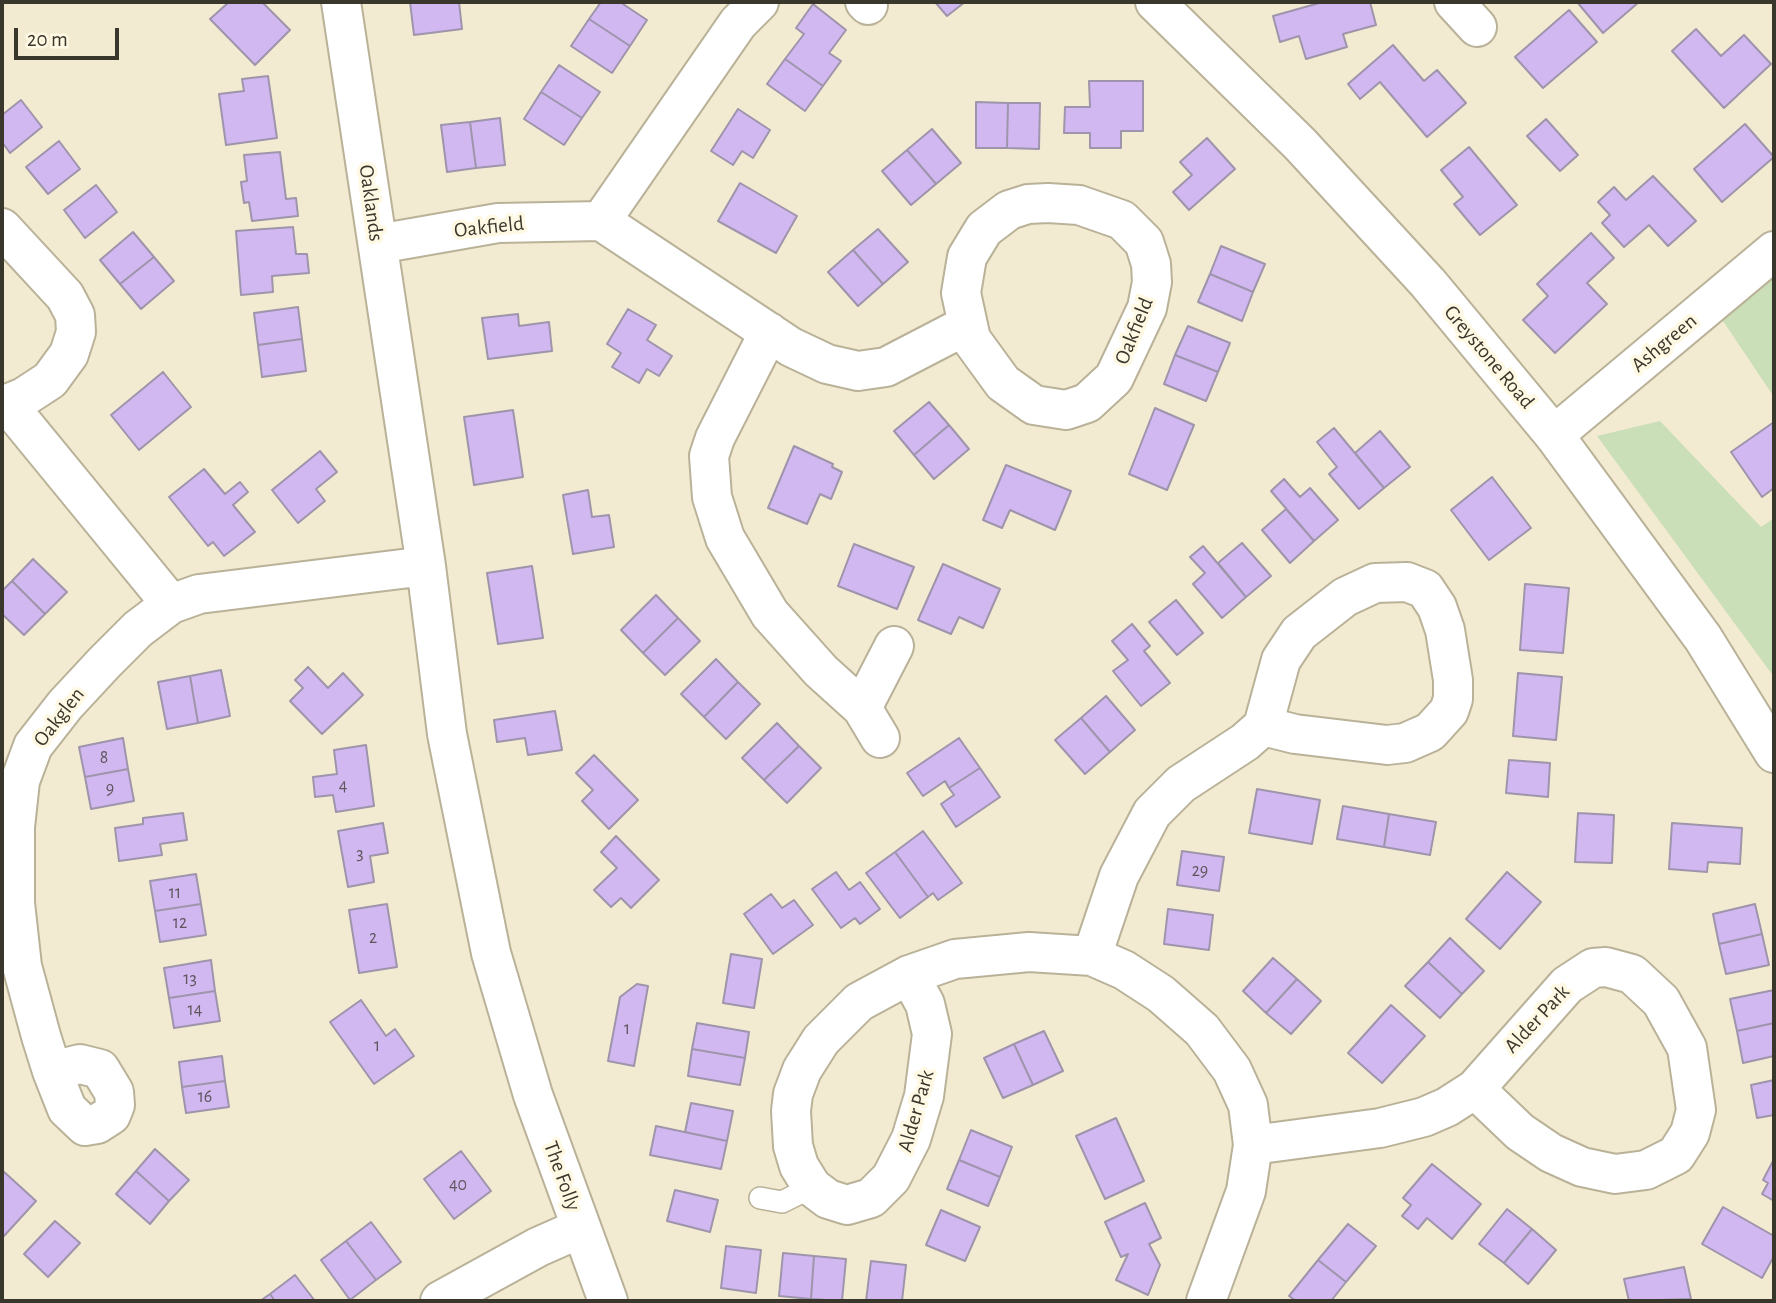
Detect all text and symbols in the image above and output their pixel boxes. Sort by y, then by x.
scale bar [18,14,122,58]
text: 20 m [27,29,68,50]
street label: Oaklands [353,163,389,243]
street label: Oakfield [453,211,525,243]
street label: Oakfield [1109,294,1159,368]
street label: Greystone Road [1438,300,1540,414]
street label: Ashgreen [1626,308,1702,378]
street label: Oakglen [28,682,90,752]
house number: 8 [100,747,108,769]
house number: 4 [339,775,347,797]
house number: 9 [106,778,114,800]
house number: 3 [356,843,364,865]
house number: 29 [1192,860,1208,882]
house number: 11 [169,882,181,904]
house number: 12 [173,912,187,934]
house number: 2 [369,927,377,949]
house number: 13 [183,968,197,990]
street label: Alder Park [1499,980,1575,1058]
house number: 14 [188,999,202,1021]
house number: 1 [624,1018,630,1040]
house number: 1 [374,1035,380,1057]
street label: Alder Park [892,1067,940,1155]
house number: 16 [198,1086,212,1108]
street label: The Folly [538,1138,586,1214]
house number: 40 [449,1174,467,1196]

